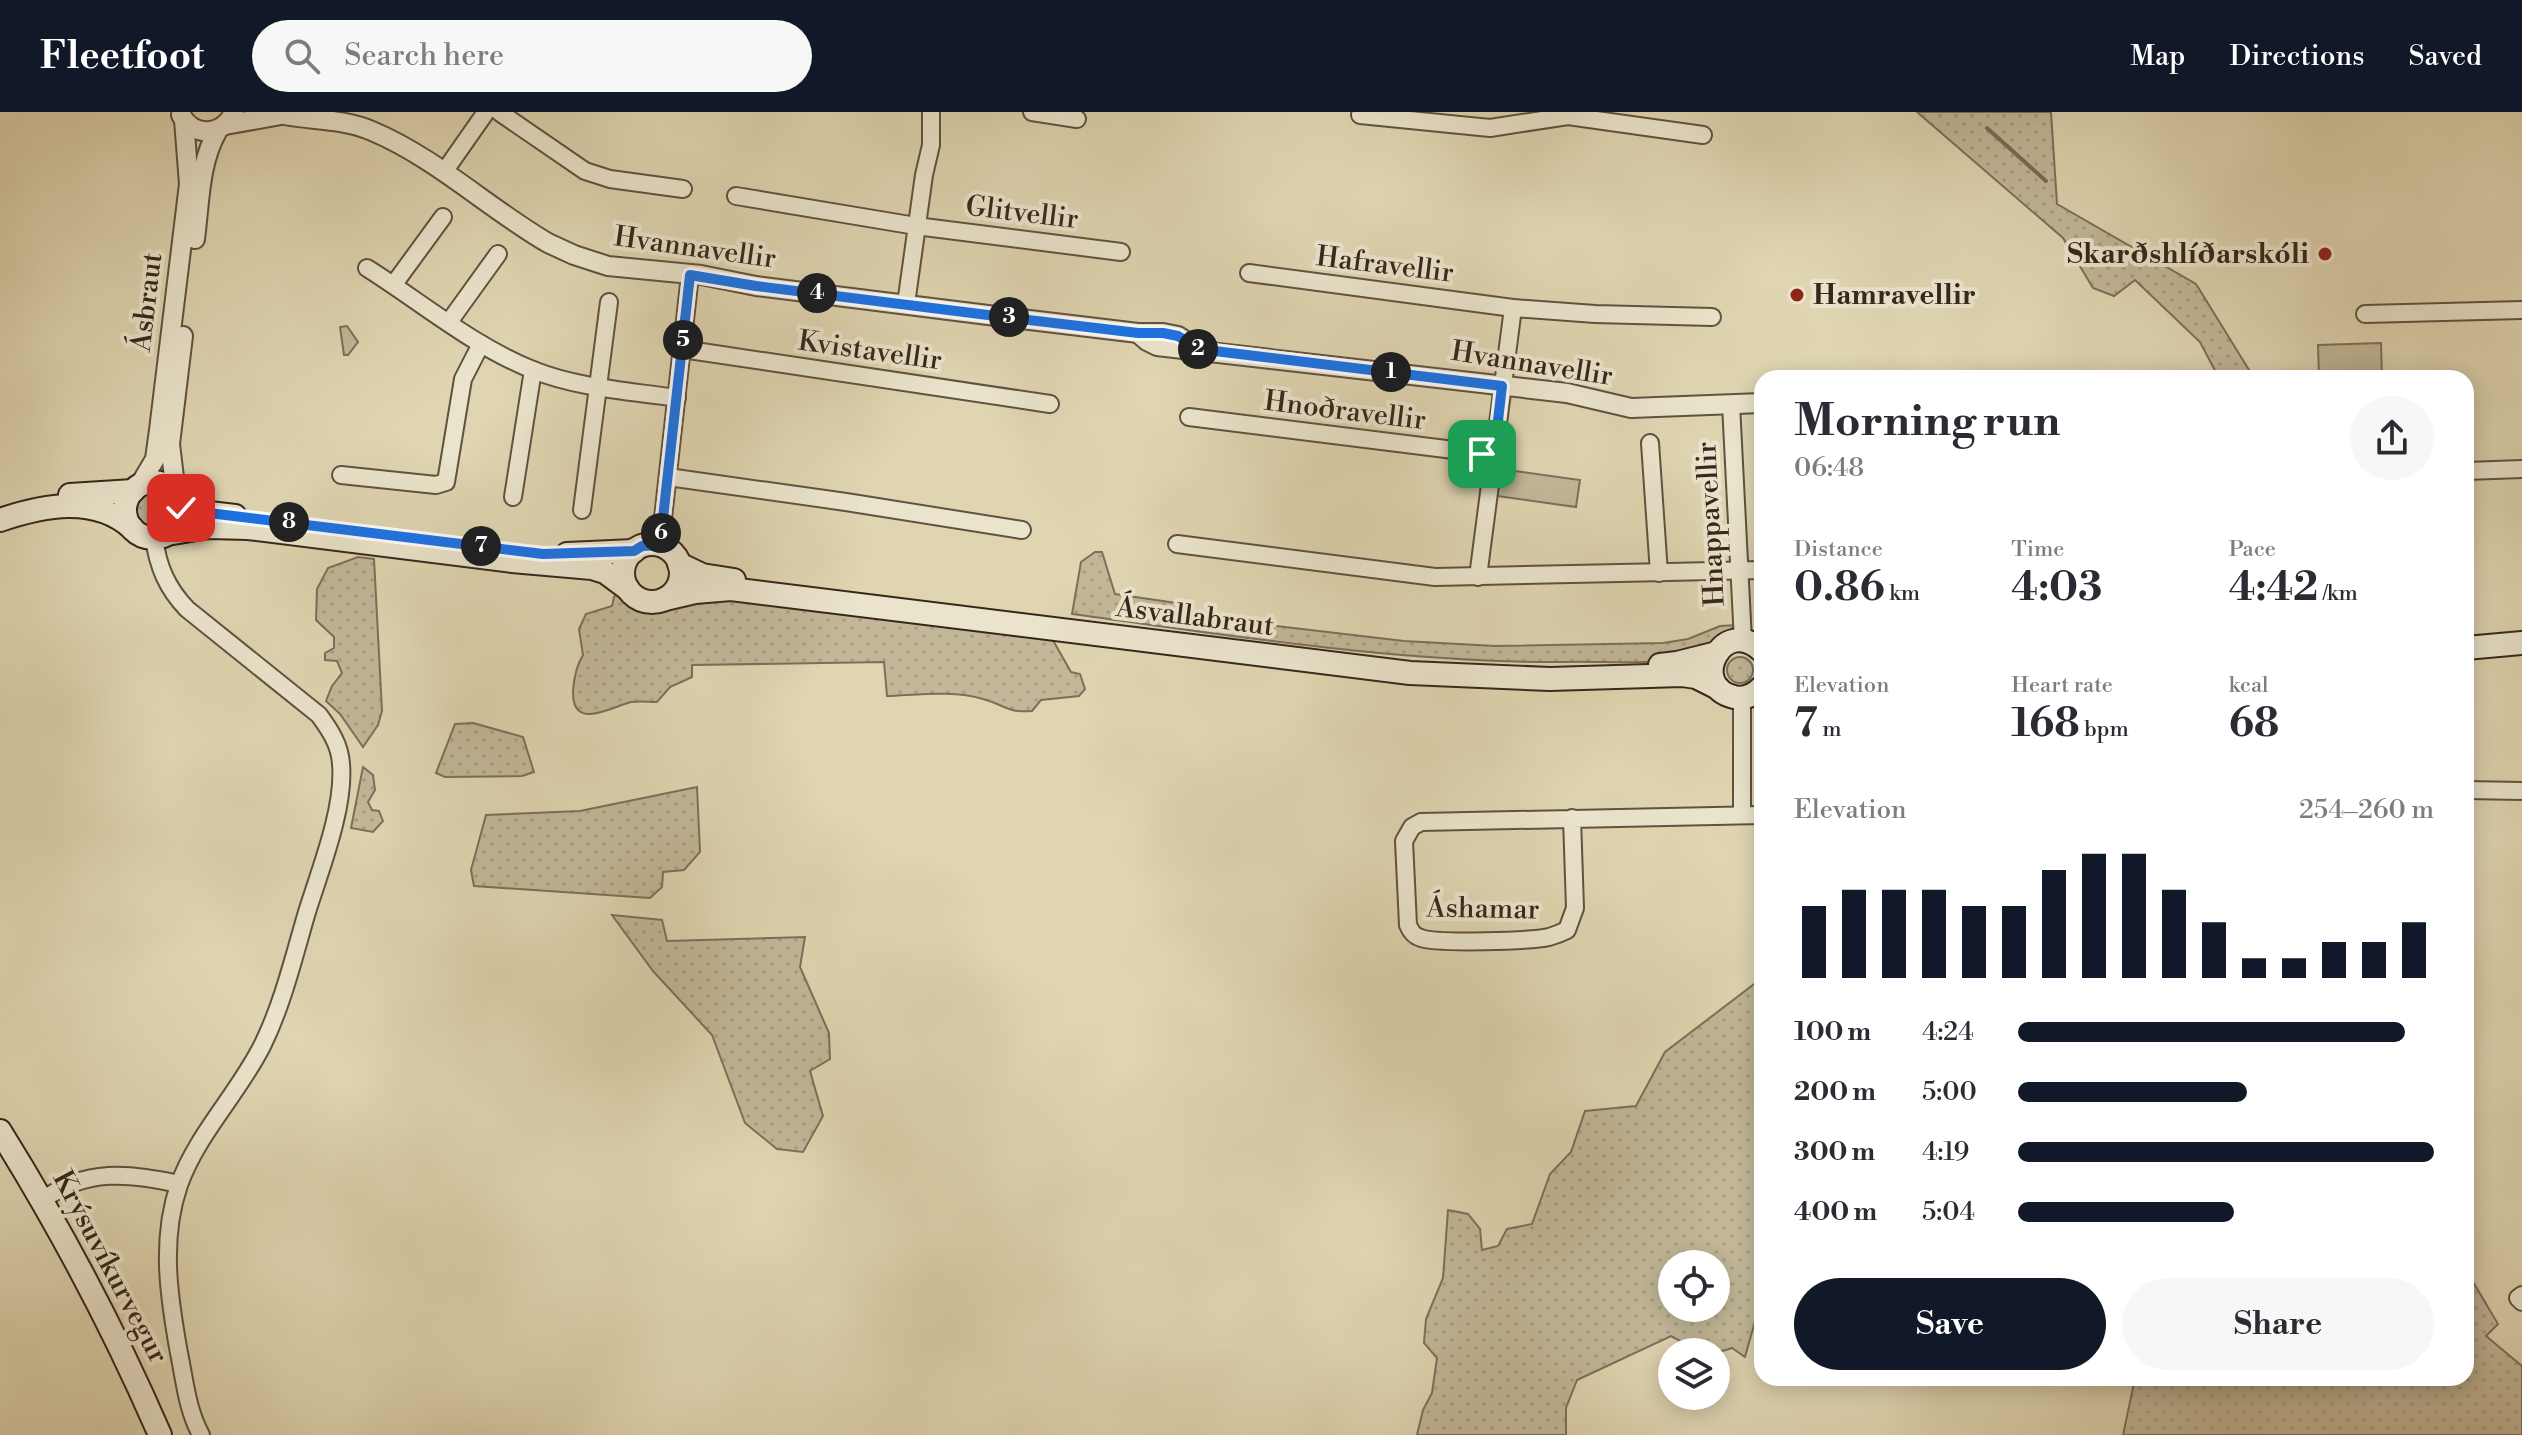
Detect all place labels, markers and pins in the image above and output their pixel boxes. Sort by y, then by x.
place label: Skarðshlíðarskóli [2067,237,2309,272]
marker: Skarðshlíðarskóli [2316,245,2334,263]
pin: 4 [797,273,837,313]
place label: Hamravellir [1813,278,1976,313]
marker: Hamravellir [1788,286,1806,304]
pin: 3 [989,297,1029,337]
pin: 5 [663,320,703,360]
pin: 2 [1178,329,1218,369]
pin: 1 [1371,352,1411,392]
pin [1448,420,1516,488]
pin [147,474,215,542]
pin: 8 [269,502,309,542]
pin: 6 [641,513,681,553]
pin: 7 [461,526,501,566]

